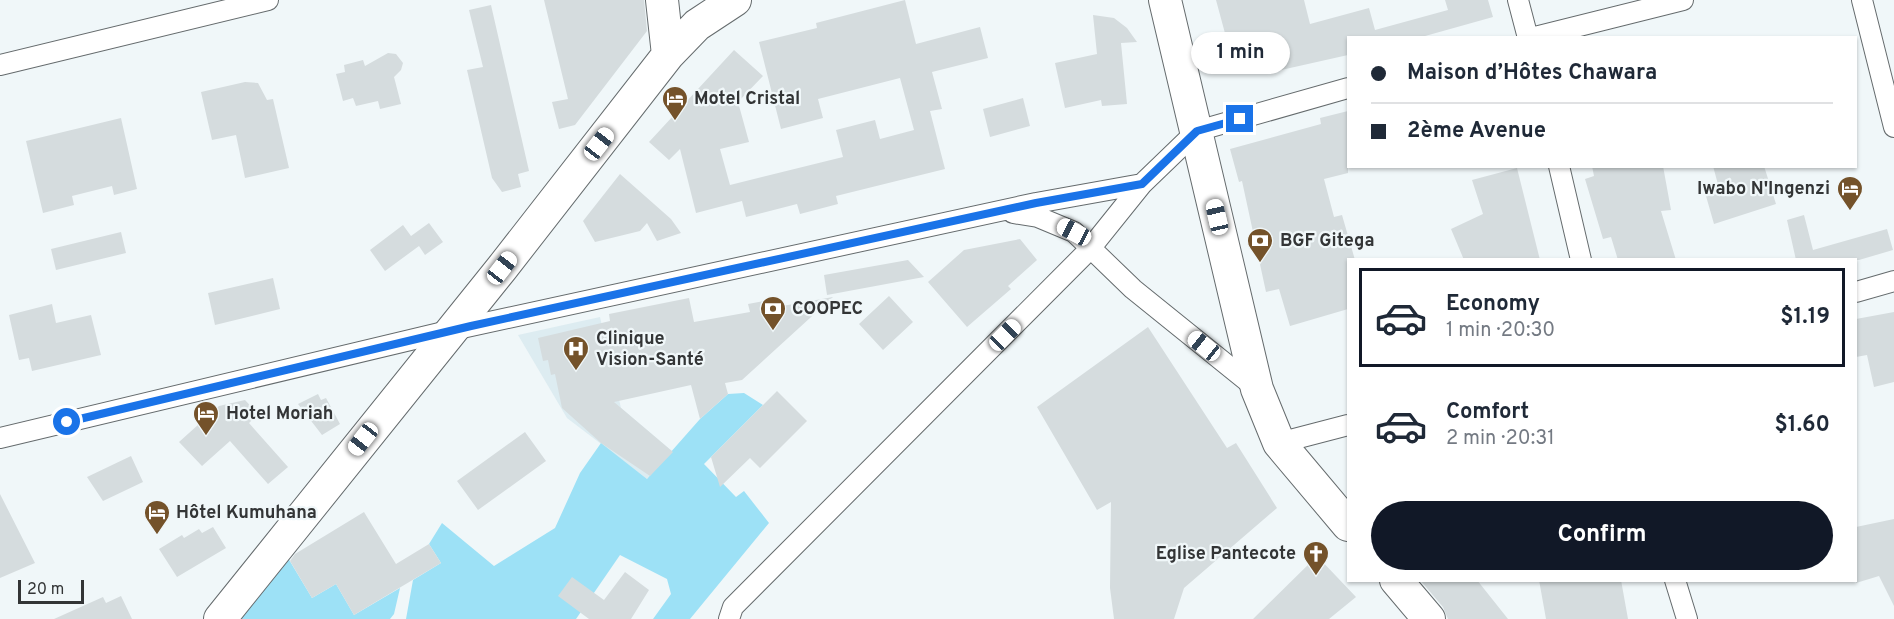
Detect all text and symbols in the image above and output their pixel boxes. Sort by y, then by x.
callout: 1 min [1190,32,1290,74]
text: 1 min [1216,40,1265,66]
text: Maison d’Hôtes Chawara [1407,60,1657,87]
hotel icon: Motel Cristal [660,84,690,122]
place label: Motel Cristal [694,88,800,111]
route end [1226,105,1253,132]
text: 2ème Avenue [1407,118,1546,145]
car [581,124,617,164]
hotel icon: Iwabo N'Ingenzi [1835,174,1865,212]
place label: Iwabo N'Ingenzi [1697,178,1830,201]
car [1204,197,1230,237]
car [1054,216,1094,248]
bank icon: BGF Gitega [1245,226,1275,264]
place label: BGF Gitega [1280,230,1374,253]
car [484,248,520,288]
icon: car [1374,291,1428,345]
text: Economy [1446,291,1540,318]
bank icon: COOPEC [758,294,788,332]
place label: COOPEC [792,298,863,321]
text: $1.19 [1780,304,1830,331]
car [986,316,1024,354]
text: 1 min · 20:30 [1446,318,1555,344]
place label: Clinique Vision-Santé [596,328,704,372]
car [1184,328,1224,364]
hospital icon: Clinique Vision-Santé [561,334,591,372]
hotel icon: Hotel Moriah [191,399,221,437]
icon: car [1374,399,1428,453]
text: Comfort [1446,399,1529,426]
place label: Hotel Moriah [226,403,334,426]
route start [53,408,80,435]
text: $1.60 [1774,412,1830,439]
car [345,419,381,459]
text: 2 min · 20:31 [1446,426,1555,452]
hotel icon: Hôtel Kumuhana [142,498,172,536]
button: Confirm [1371,501,1833,570]
place label: Hôtel Kumuhana [176,502,317,525]
church icon: Eglise Pantecote [1301,539,1331,577]
place label: Eglise Pantecote [1156,543,1296,566]
scale bar [18,577,84,604]
text: 20 m [27,580,64,600]

